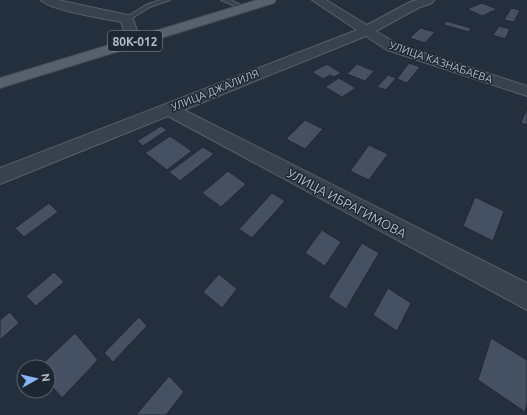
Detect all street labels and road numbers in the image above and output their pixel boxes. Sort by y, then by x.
road number: 80К-012 [108,31,162,51]
street label: УЛИЦА КАЗНАБАЕВА [388,39,495,86]
street label: УЛИЦА ДЖАЛИЛЯ [169,67,261,113]
street label: УЛИЦА ИБРАГИМОВА [285,166,409,241]

